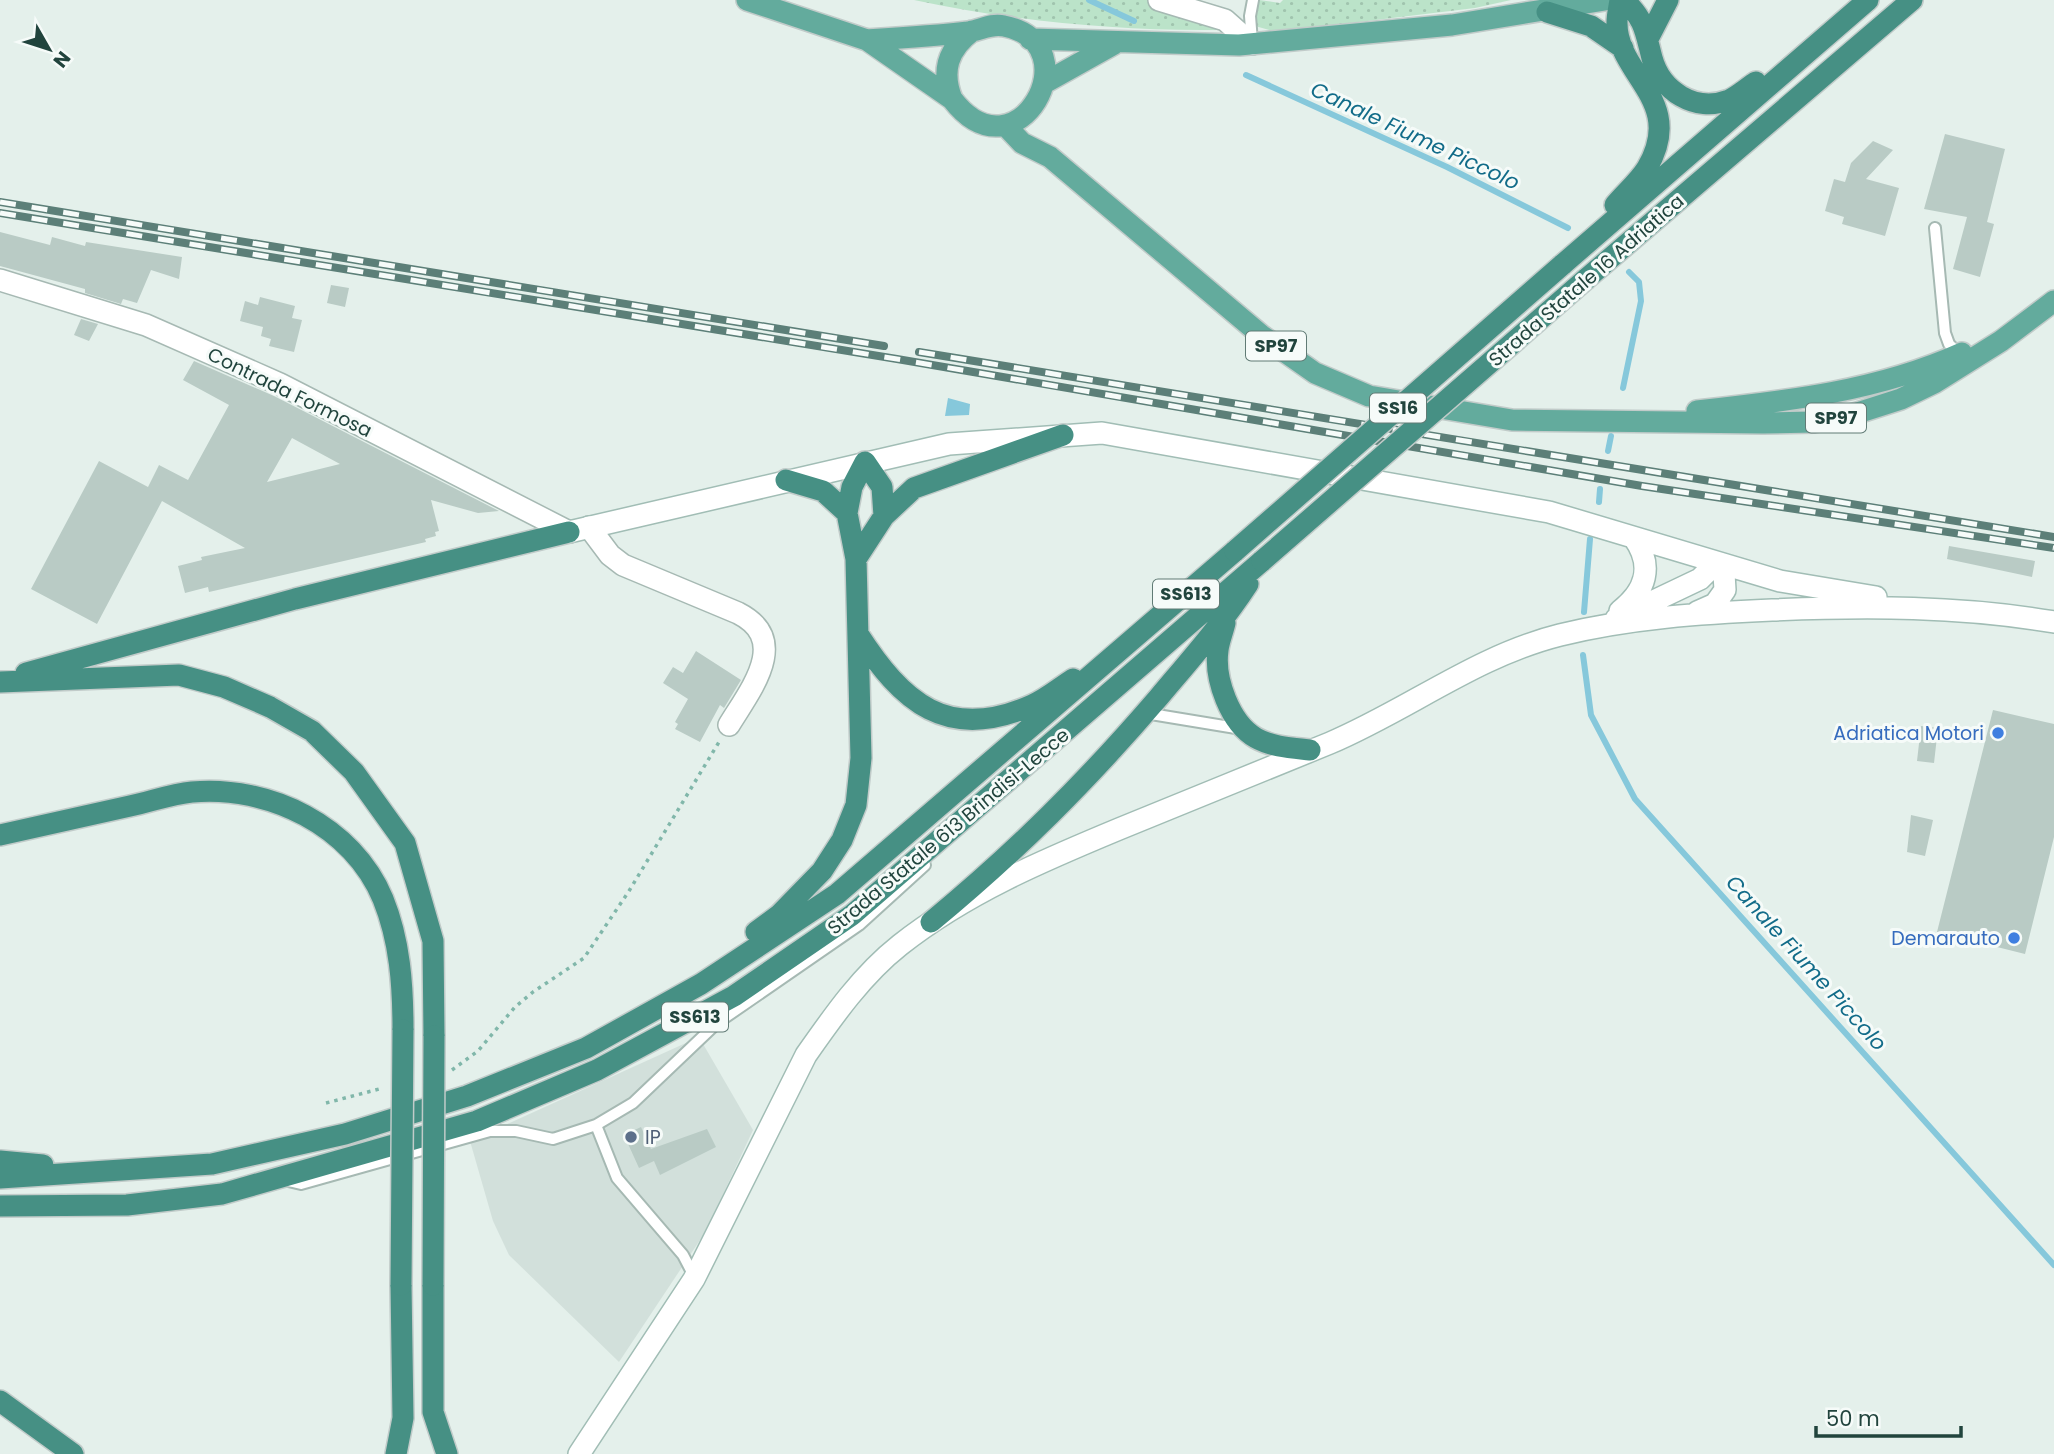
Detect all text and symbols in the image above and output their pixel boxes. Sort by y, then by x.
north arrow [14,14,84,84]
text: N [47,45,77,73]
water label: Canale Fiume Piccolo [1306,74,1524,197]
street label: Strada Statale 16 Adriatica [1483,188,1690,373]
road number: SP97 [1246,332,1306,360]
street label: Contrada Formosa [203,341,377,444]
road number: SS16 [1370,394,1426,422]
road number: SP97 [1806,404,1866,432]
road number: SS613 [1153,580,1219,608]
place label: Adriatica Motori [1833,720,1984,747]
street label: Strada Statale 613 Brindisi-Lecce [822,722,1075,941]
marker: Adriatica Motori [1990,725,2006,741]
water label: Canale Fiume Piccolo [1719,868,1893,1057]
place label: Demarauto [1891,925,2000,952]
marker: Demarauto [2006,930,2022,946]
road number: SS613 [662,1002,728,1032]
place label: IP [645,1124,661,1151]
marker: IP [623,1129,639,1145]
scale bar [1816,1394,1961,1438]
text: 50 m [1826,1404,1880,1433]

